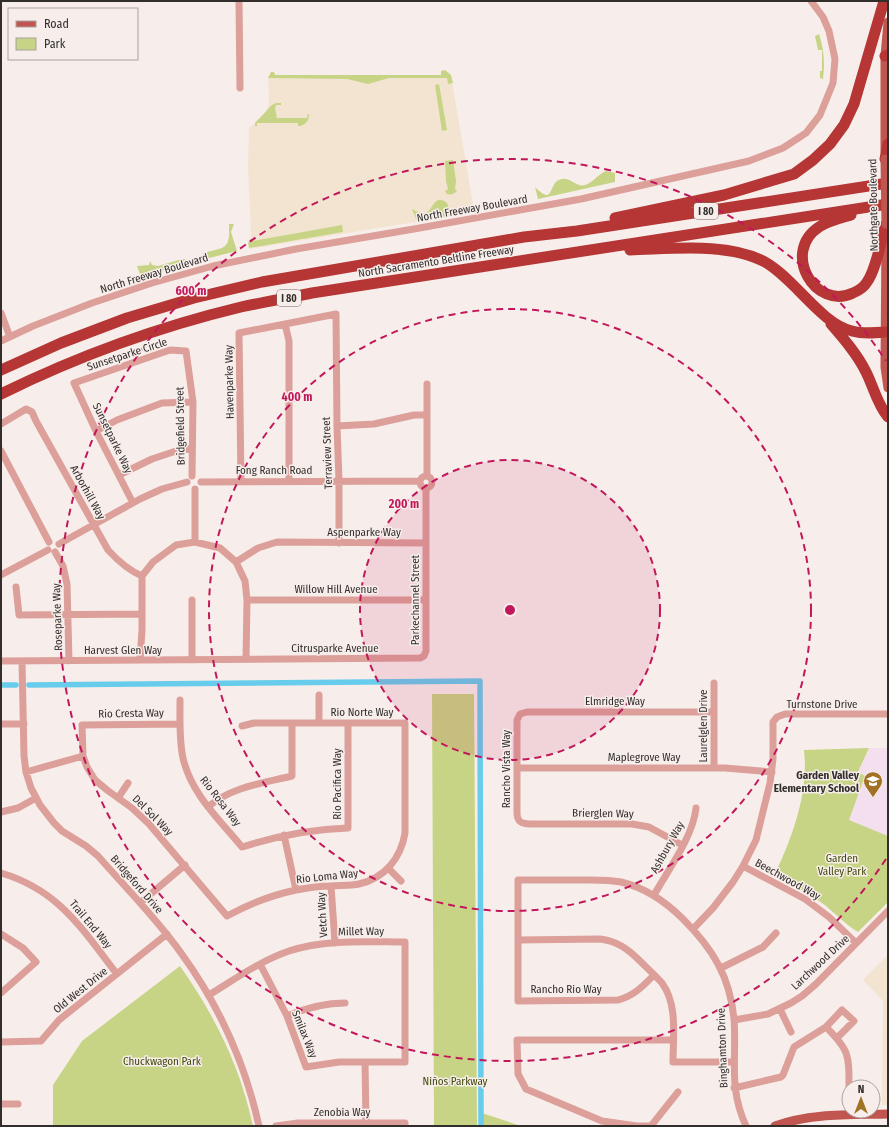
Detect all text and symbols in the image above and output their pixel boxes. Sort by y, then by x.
legend [8,8,138,60]
text: Road [44,17,69,31]
text: Park [44,37,66,51]
street label: Northgate Boulevard [866,158,881,252]
street label: North Freeway Boulevard [416,192,528,225]
road number: I 80 [694,203,718,219]
street label: North Sacramento Beltline Freeway [357,243,515,280]
street label: North Freeway Boulevard [99,251,210,296]
text: 600 m [175,284,207,298]
road number: I 80 [277,290,301,306]
street label: Sunsetparke Circle [85,335,169,374]
street label: Havenparke Way [222,345,237,419]
street label: Bridgefield Street [173,386,188,465]
text: 400 m [282,390,312,404]
street label: Sunsetparke Way [90,401,135,476]
street label: Terraview Street [320,416,335,489]
street label: Arborhill Way [67,463,108,522]
street label: Fong Ranch Road [236,464,312,477]
text: 200 m [388,497,419,511]
street label: Aspenparke Way [327,526,401,539]
street label: Parkechannel Street [409,554,422,645]
street label: Roseparke Way [50,583,65,651]
street label: Willow Hill Avenue [294,583,378,596]
centre of rings [503,603,517,617]
street label: Citrusparke Avenue [291,642,379,655]
street label: Harvest Glen Way [84,644,162,657]
street label: Laurelglen Drive [697,690,710,762]
street label: Elmridge Way [585,695,645,708]
street label: Turnstone Drive [786,698,858,711]
street label: Rio Cresta Way [98,706,164,721]
street label: Rio Norte Way [331,706,394,719]
street label: Rancho Vista Way [500,730,513,808]
street label: Rio Pacifica Way [331,748,344,820]
street label: Maplegrove Way [608,751,680,764]
place label: Garden Valley Elementary School [774,769,860,795]
school or university icon: Garden Valley Elementary School [862,770,884,798]
street label: Rio Rosa Way [197,774,244,829]
street label: Del Sol Way [130,792,176,838]
street label: Brierglen Way [572,806,634,821]
street label: Ashbury Way [648,819,687,875]
street label: Bridgeford Drive [108,852,166,916]
park label: Garden Valley Park [818,852,867,878]
street label: Beechwood Way [753,856,823,903]
street label: Rio Loma Way [296,867,359,886]
street label: Vetch Way [315,892,330,938]
street label: Trail End Way [67,897,115,951]
street label: Millet Way [338,925,384,938]
street label: Larchwood Drive [789,932,852,993]
street label: Old West Drive [51,965,110,1016]
street label: Rancho Rio Way [530,983,602,996]
street label: Smilax Way [289,1008,320,1060]
street label: Binghamton Drive [715,1008,730,1088]
park label: Chuckwagon Park [123,1055,202,1068]
park label: Niños Parkway [422,1075,488,1088]
north arrow [841,1079,881,1119]
text: N [858,1083,864,1096]
street label: Zenobia Way [314,1106,370,1119]

